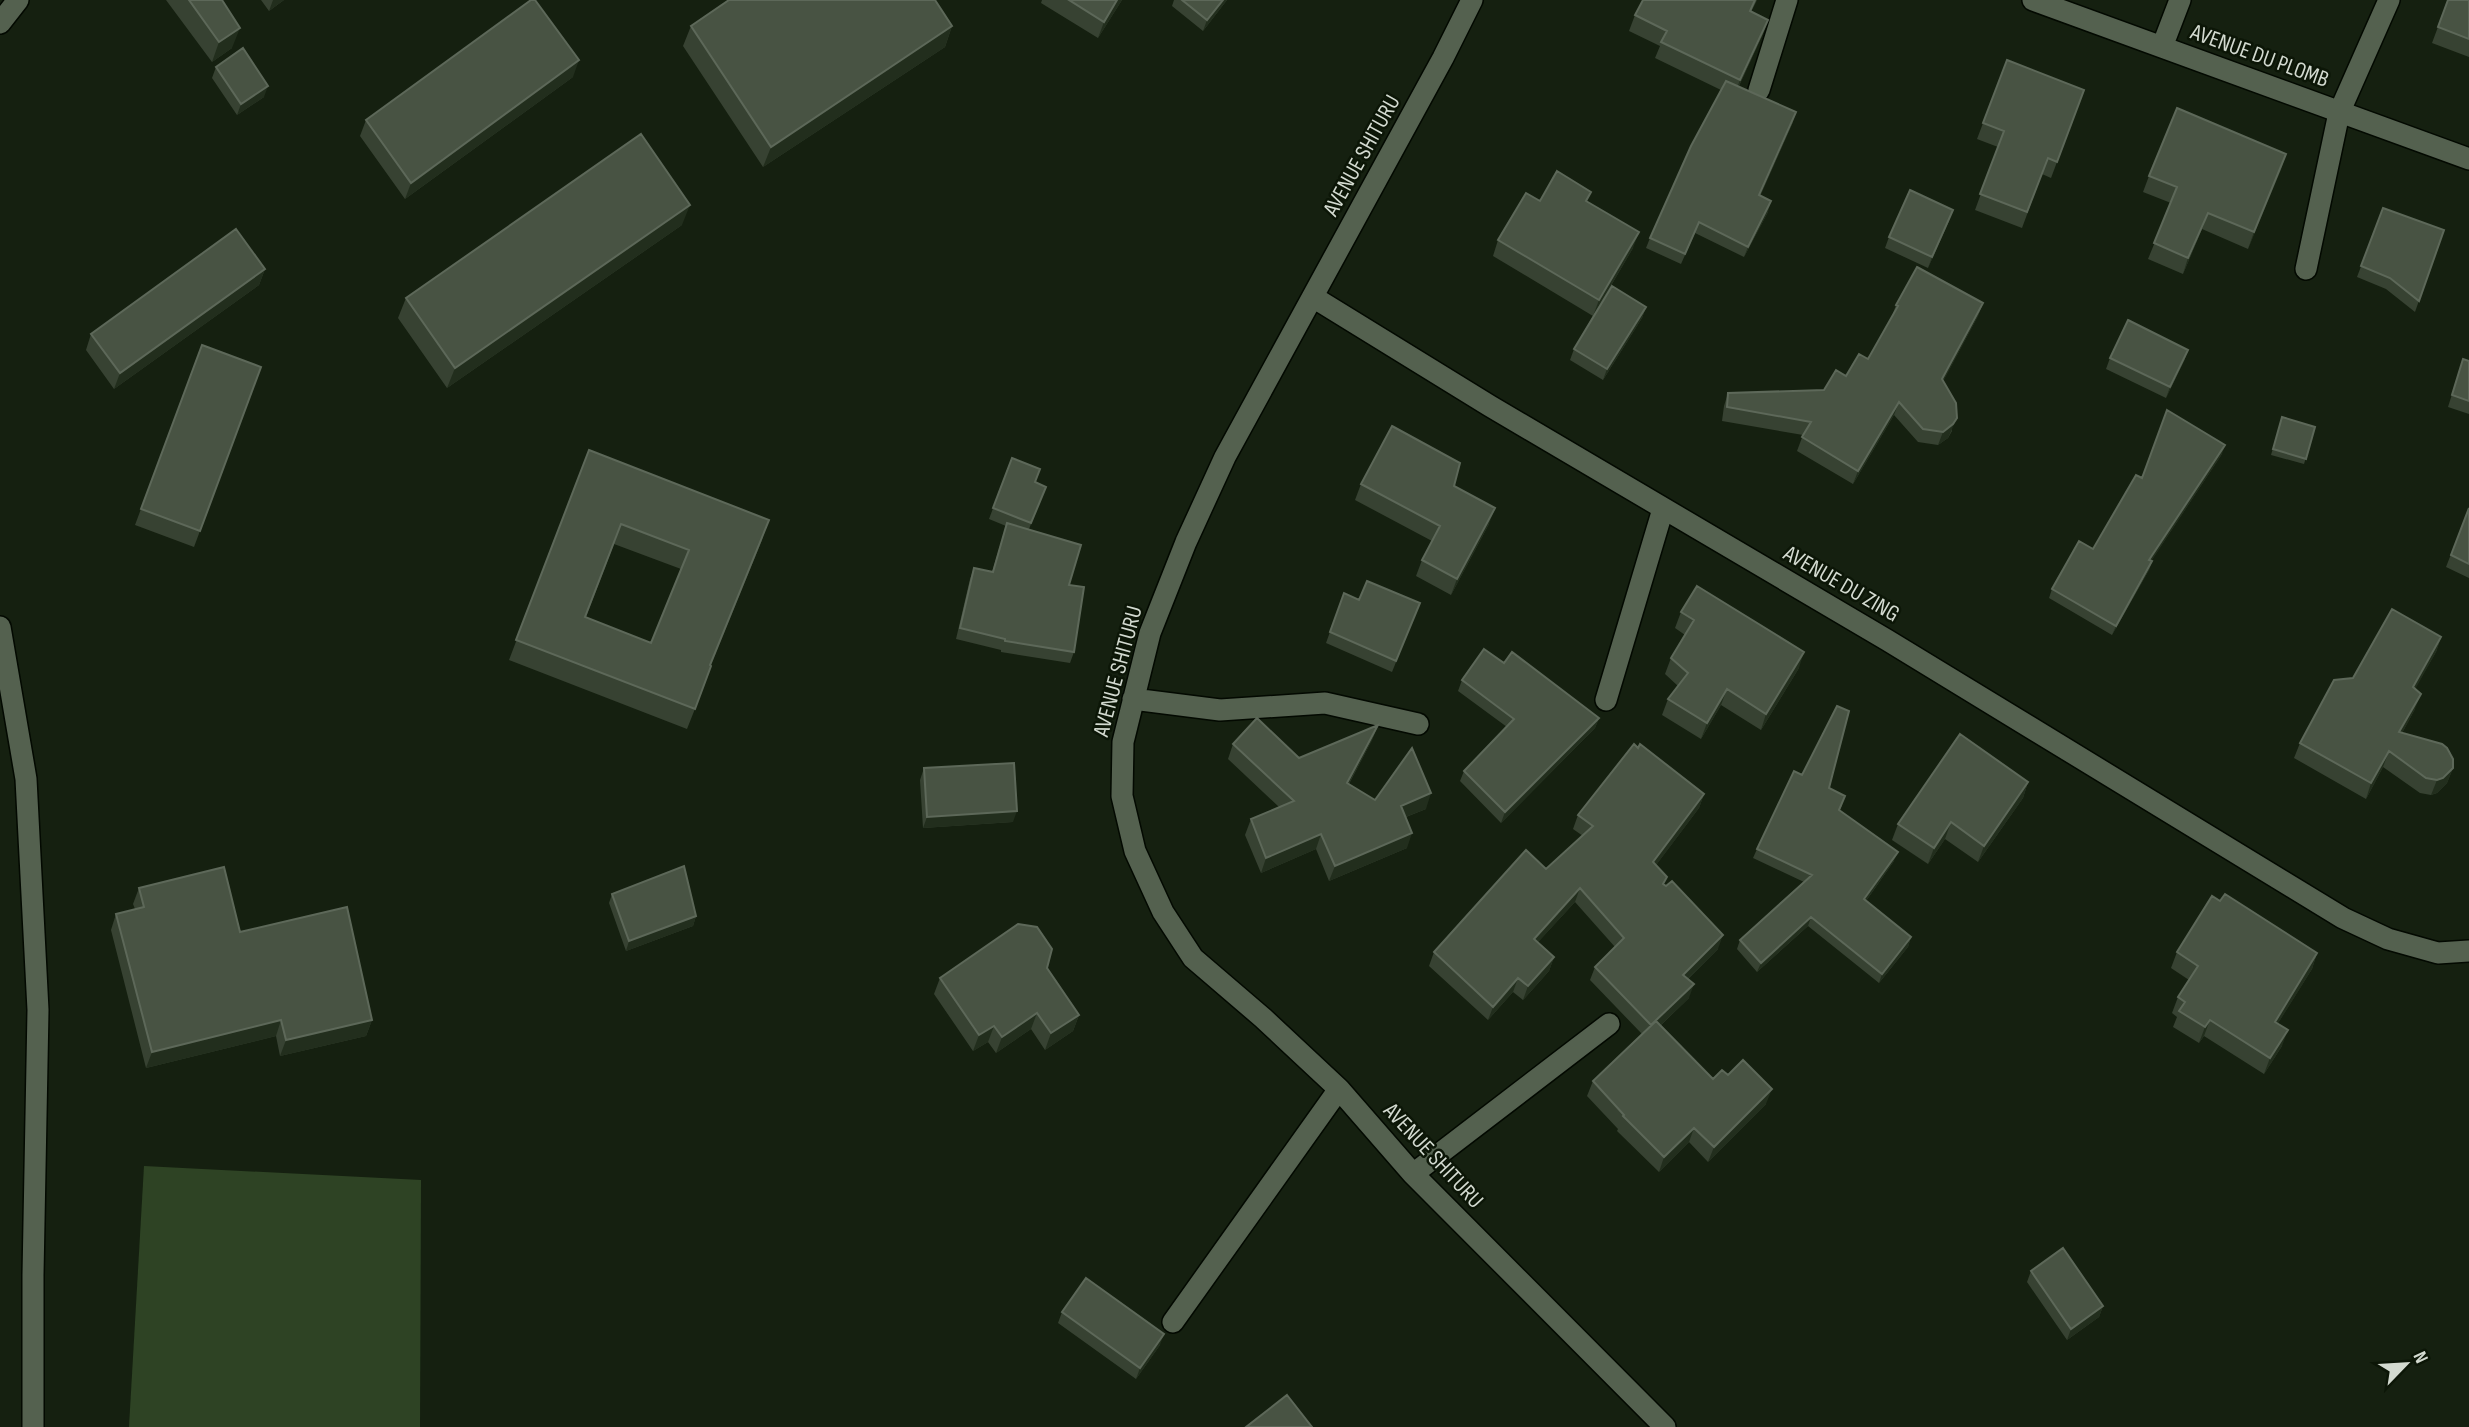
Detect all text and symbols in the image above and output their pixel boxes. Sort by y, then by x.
street label: AVENUE DU PLOMB [2186,18,2332,94]
street label: AVENUE SHITURU [1317,90,1407,222]
street label: AVENUE DU ZING [1778,539,1904,628]
street label: AVENUE SHITURU [1087,603,1149,741]
street label: AVENUE SHITURU [1377,1096,1489,1214]
north arrow [2371,1329,2441,1399]
text: N [2407,1348,2433,1367]

